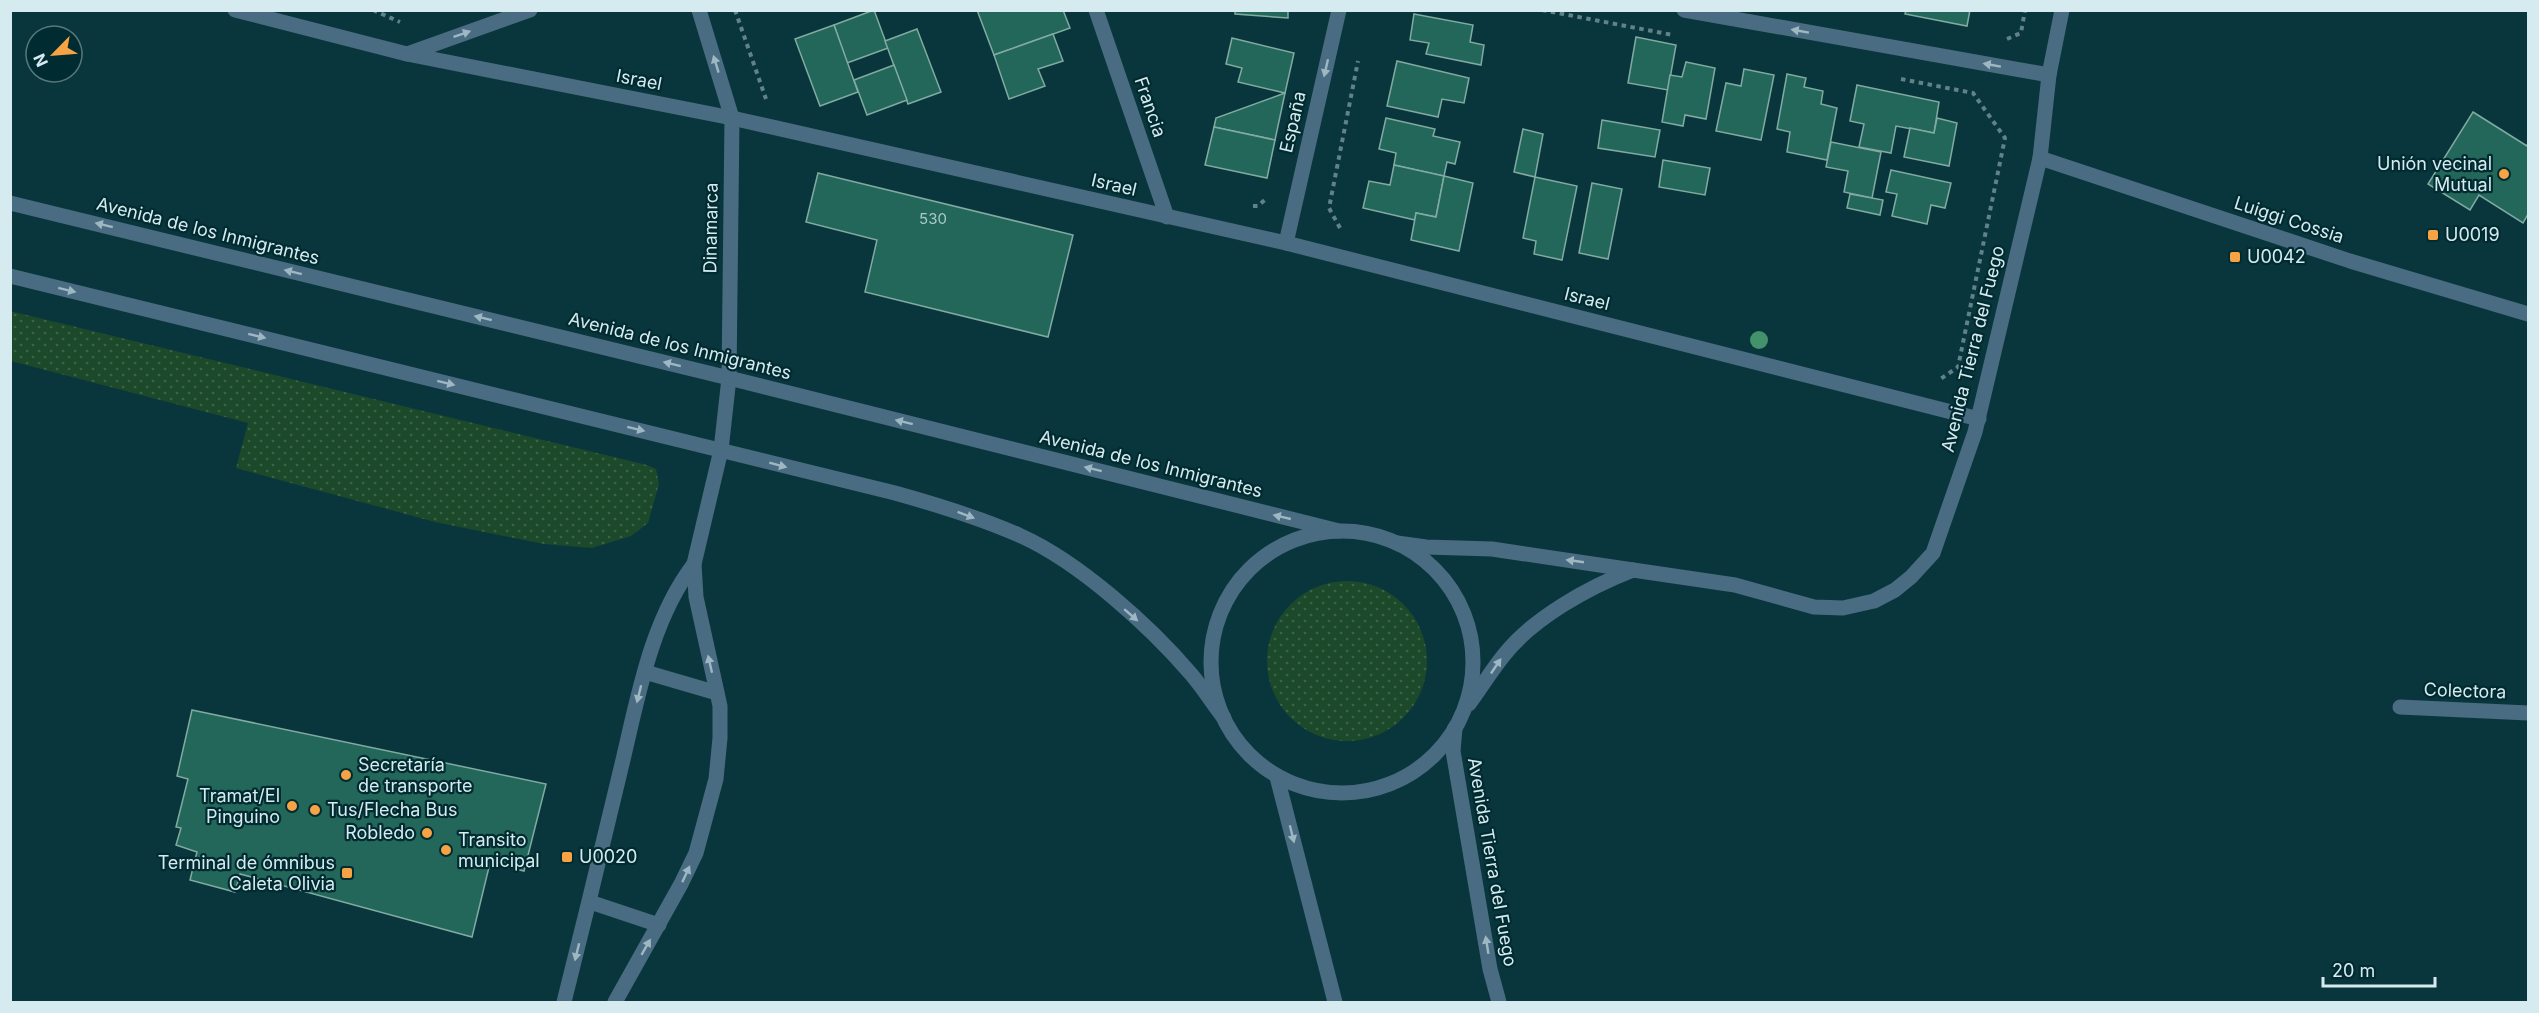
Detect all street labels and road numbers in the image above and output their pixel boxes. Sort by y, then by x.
street label: Israel [614,65,664,94]
street label: Francia [1130,74,1171,140]
street label: España [1275,89,1310,155]
street label: Israel [1089,169,1139,200]
street label: Dinamarca [699,182,722,274]
street label: Luiggi Cossia [2232,192,2347,247]
street label: Avenida de los Inmigrantes [95,193,322,268]
street label: Avenida Tierra del Fuego [1937,243,2008,454]
street label: Israel [1562,283,1612,314]
street label: Avenida de los Inmigrantes [567,308,794,383]
street label: Avenida de los Inmigrantes [1038,426,1265,501]
street label: Colectora [2423,679,2507,702]
street label: Avenida Tierra del Fuego [1464,756,1521,968]

